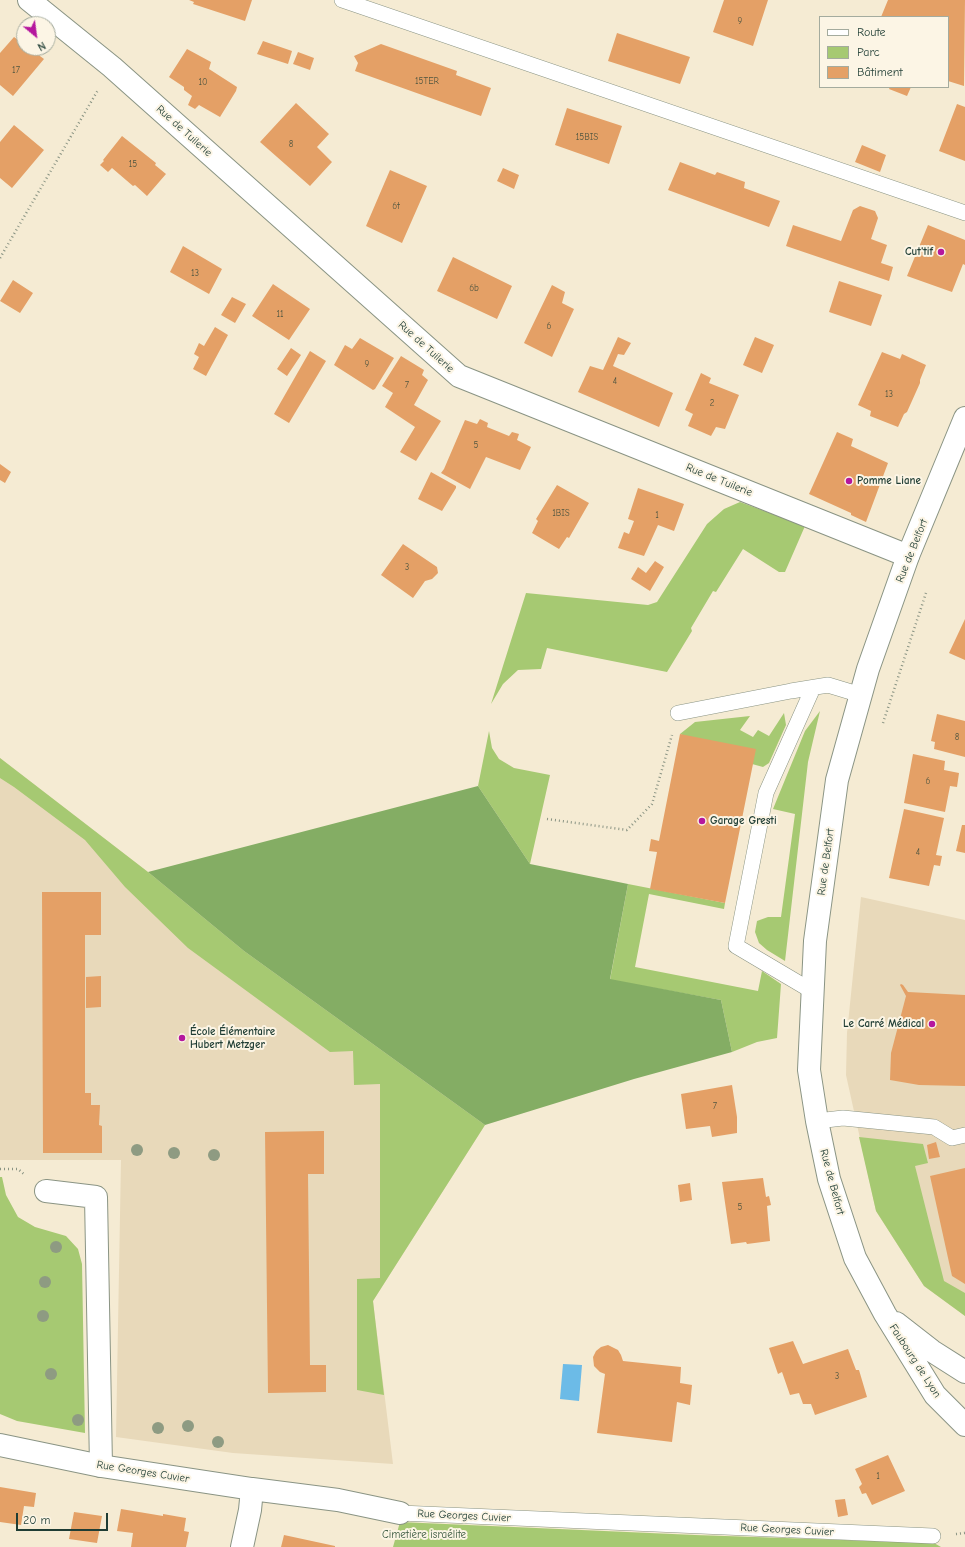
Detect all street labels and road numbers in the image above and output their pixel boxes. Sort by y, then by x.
street label: Rue de Tuilerie [153,102,215,160]
street label: Rue de Tuilerie [395,318,457,376]
street label: Rue de Tuilerie [684,461,754,499]
street label: Rue de Belfort [893,517,931,585]
street label: Rue de Belfort [815,828,837,896]
street label: Rue de Belfort [817,1148,847,1216]
street label: Faubourg de Lyon [886,1322,944,1400]
street label: Rue Georges Cuvier [96,1458,190,1486]
street label: Rue Georges Cuvier [417,1507,511,1525]
street label: Rue Georges Cuvier [740,1521,834,1539]

